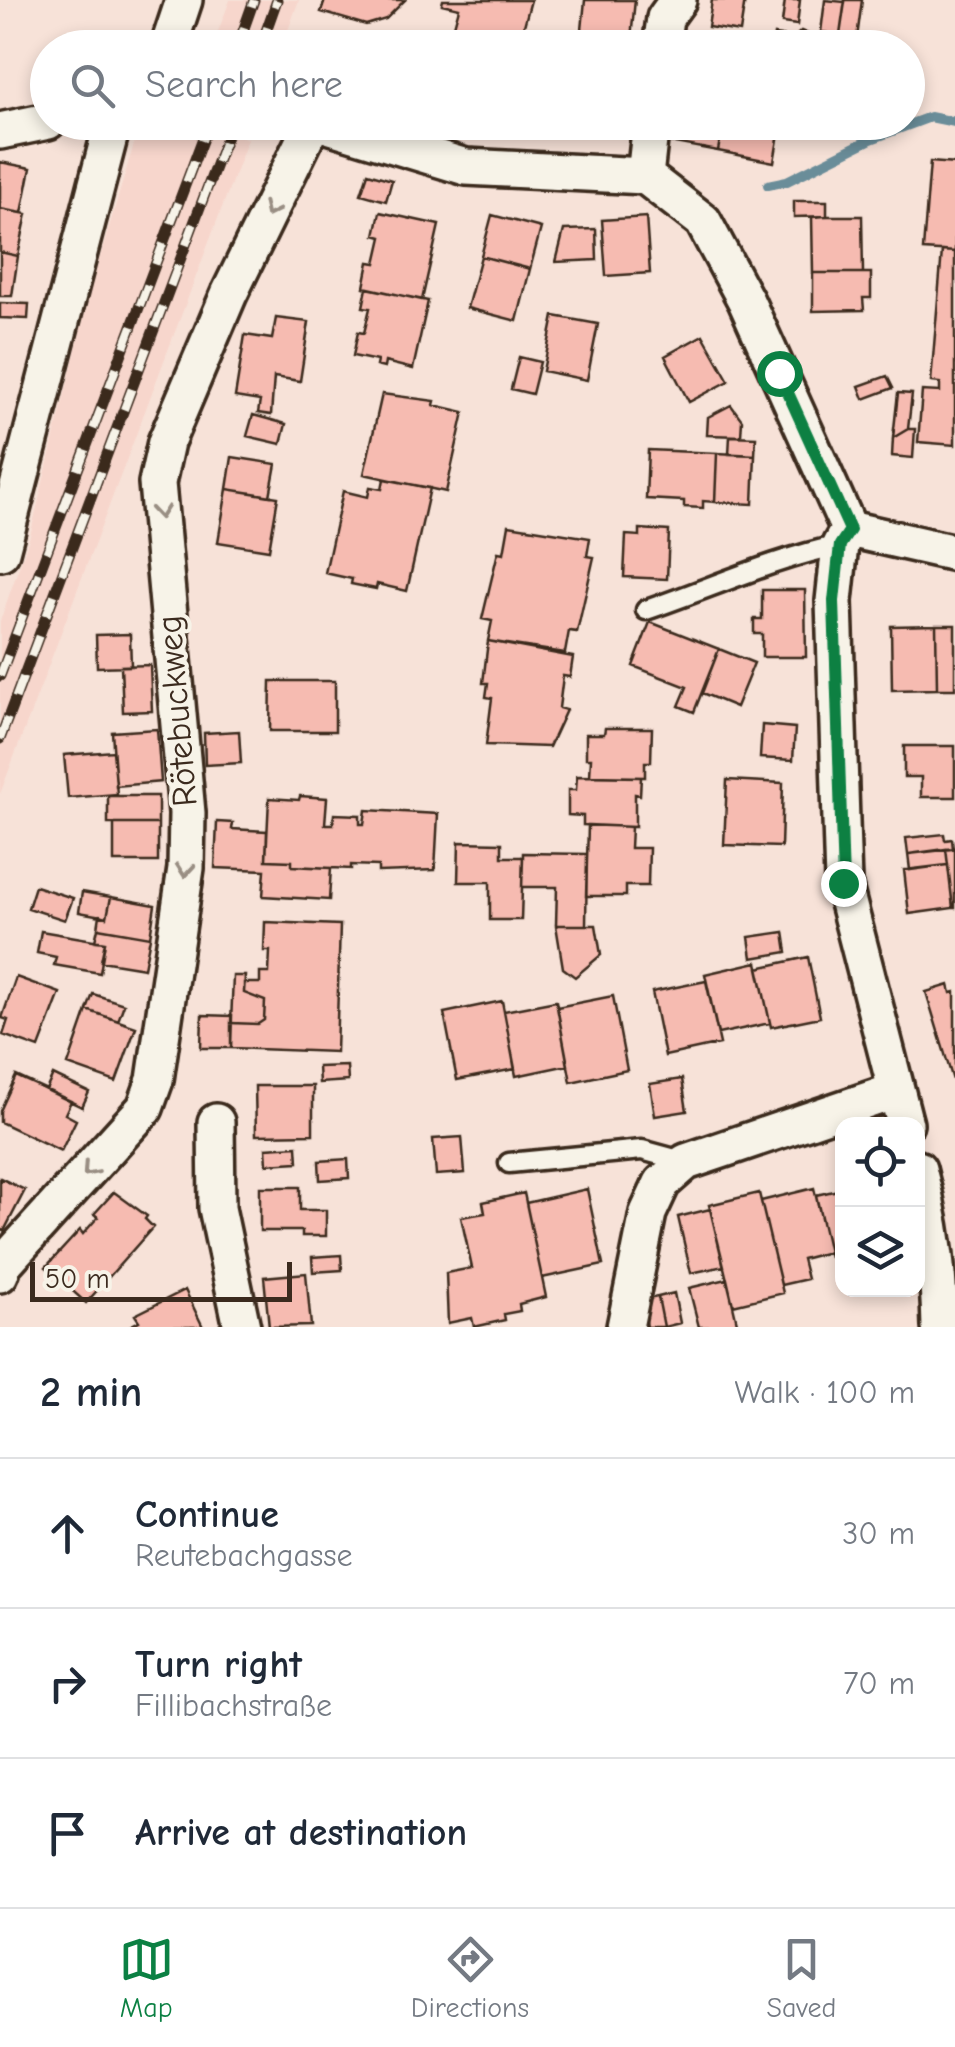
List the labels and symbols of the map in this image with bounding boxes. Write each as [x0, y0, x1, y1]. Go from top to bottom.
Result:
one-way arrow [262, 200, 282, 218]
route start [757, 351, 803, 397]
one-way arrow [148, 504, 170, 520]
street label: Rötebuckweg [148, 614, 206, 808]
route end [821, 861, 867, 907]
one-way arrow [175, 863, 196, 879]
one-way arrow [83, 1158, 101, 1177]
scale bar [30, 1257, 292, 1302]

